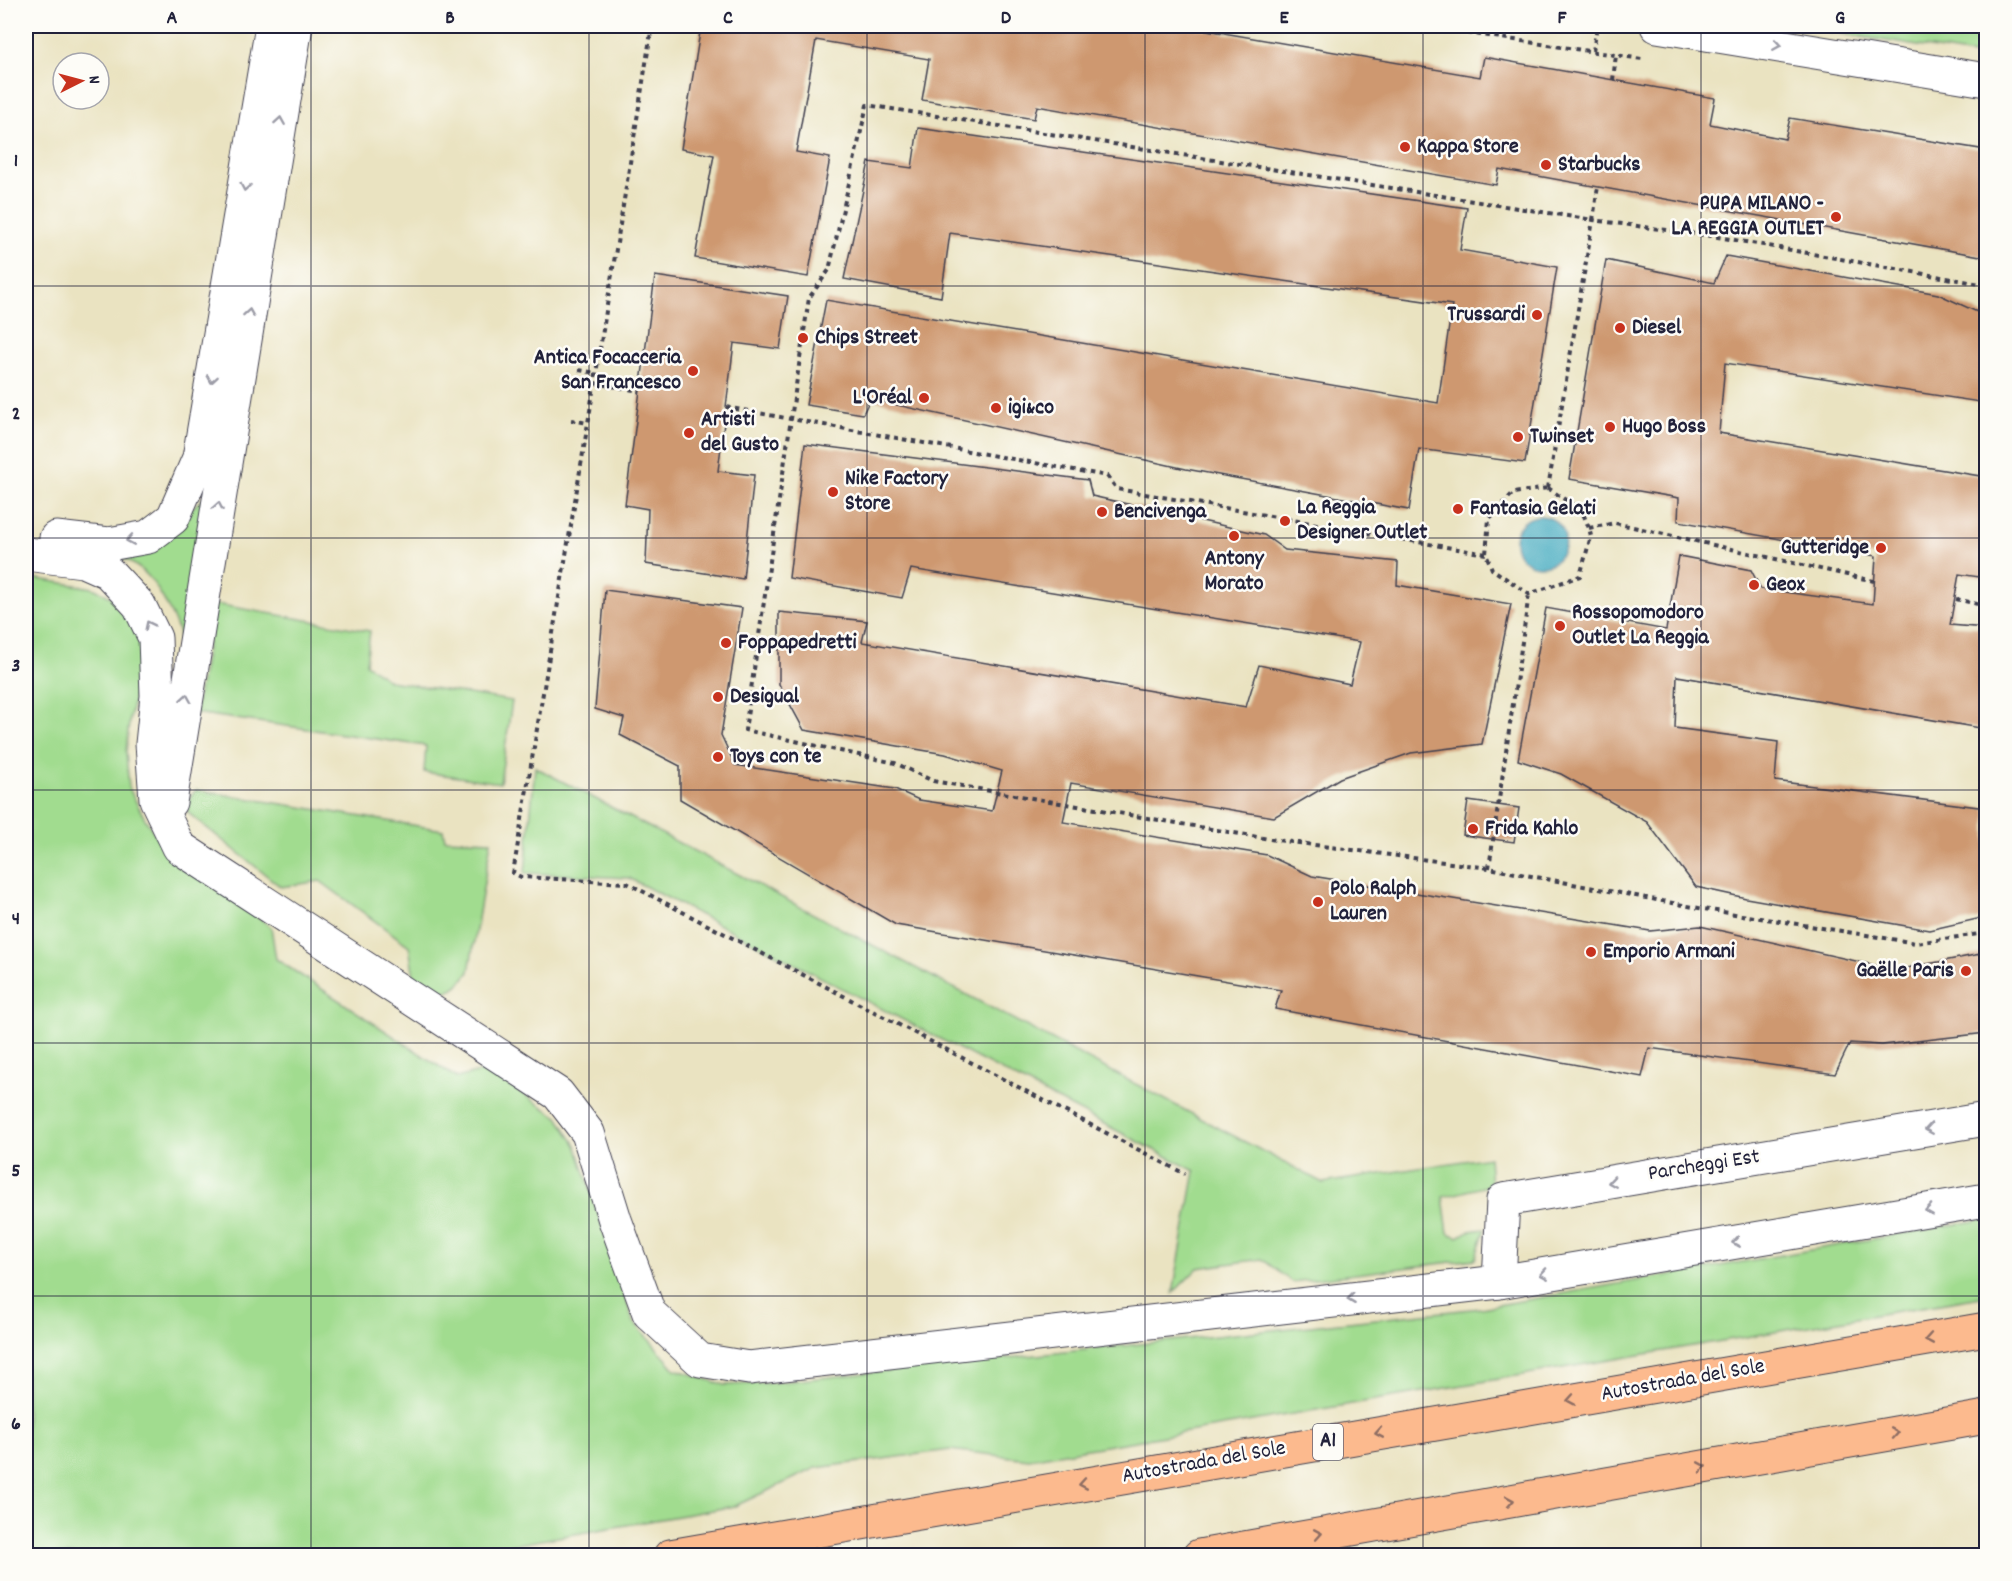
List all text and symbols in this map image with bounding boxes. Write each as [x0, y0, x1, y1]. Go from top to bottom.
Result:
text: A [167, 5, 178, 33]
text: B [445, 5, 455, 33]
text: C [723, 5, 733, 33]
text: D [1001, 5, 1012, 33]
text: E [1279, 5, 1289, 33]
text: F [1558, 5, 1568, 33]
text: G [1835, 5, 1845, 33]
one-way arrow [1772, 39, 1781, 51]
north arrow [51, 51, 111, 111]
text: N [82, 75, 105, 85]
one-way arrow [274, 116, 286, 126]
place label: Kappa Store [1417, 132, 1519, 163]
marker: Kappa Store [1398, 140, 1412, 154]
text: 1 [14, 148, 18, 176]
place label: Starbucks [1558, 150, 1640, 181]
marker: Starbucks [1539, 158, 1553, 172]
one-way arrow [239, 182, 251, 191]
place label: PUPA MILANO - LA REGGIA OUTLET [1671, 189, 1824, 245]
marker: PUPA MILANO - LA REGGIA OUTLET [1829, 210, 1843, 224]
place label: Trussardi [1447, 300, 1525, 331]
marker: Trussardi [1530, 308, 1544, 322]
one-way arrow [242, 309, 255, 319]
place label: Diesel [1632, 313, 1682, 344]
marker: Diesel [1613, 321, 1627, 335]
place label: Chips Street [815, 323, 919, 354]
marker: Chips Street [796, 331, 810, 345]
place label: Antica Focacceria San Francesco [534, 343, 682, 399]
marker: Antica Focacceria San Francesco [686, 364, 700, 378]
one-way arrow [206, 374, 219, 384]
place label: L'Oréal [853, 383, 913, 414]
marker: L'Oréal [917, 391, 931, 405]
place label: igi&co [1008, 393, 1054, 424]
text: 2 [12, 401, 20, 429]
marker: igi&co [989, 401, 1003, 415]
place label: Artisti del Gusto [701, 405, 779, 461]
place label: Hugo Boss [1622, 412, 1706, 443]
marker: Hugo Boss [1603, 420, 1617, 434]
place label: Twinset [1530, 422, 1595, 453]
marker: Artisti del Gusto [682, 426, 696, 440]
marker: Twinset [1511, 430, 1525, 444]
place label: Nike Factory Store [845, 464, 949, 520]
marker: Nike Factory Store [826, 485, 840, 499]
place label: La Reggia Designer Outlet [1297, 493, 1428, 549]
place label: Fantasia Gelati [1470, 494, 1596, 525]
place label: Bencivenga [1114, 497, 1207, 528]
one-way arrow [211, 501, 223, 510]
marker: Fantasia Gelati [1451, 502, 1465, 516]
marker: Bencivenga [1095, 505, 1109, 519]
marker: La Reggia Designer Outlet [1278, 514, 1292, 528]
marker: Antony Morato [1227, 529, 1241, 543]
one-way arrow [125, 533, 135, 546]
place label: Gutteridge [1781, 533, 1869, 564]
marker: Gutteridge [1874, 541, 1888, 555]
place label: Antony Morato [1204, 544, 1265, 600]
place label: Geox [1766, 570, 1806, 601]
marker: Geox [1747, 578, 1761, 592]
place label: Rossopomodoro Outlet La Reggia [1572, 598, 1709, 654]
marker: Rossopomodoro Outlet La Reggia [1553, 619, 1567, 633]
one-way arrow [144, 620, 156, 631]
place label: Foppapedretti [738, 628, 856, 659]
marker: Foppapedretti [719, 636, 733, 650]
text: 3 [12, 653, 20, 681]
place label: Desigual [730, 682, 800, 713]
marker: Desigual [711, 690, 725, 704]
one-way arrow [179, 694, 192, 704]
place label: Toys con te [730, 742, 822, 773]
marker: Toys con te [711, 750, 725, 764]
place label: Frida Kahlo [1485, 814, 1578, 845]
marker: Frida Kahlo [1466, 822, 1480, 836]
place label: Polo Ralph Lauren [1330, 874, 1416, 930]
marker: Polo Ralph Lauren [1311, 895, 1325, 909]
text: 4 [12, 906, 20, 934]
place label: Emporio Armani [1603, 937, 1735, 968]
marker: Emporio Armani [1584, 945, 1598, 959]
place label: Gaëlle Paris [1856, 956, 1954, 987]
marker: Gaëlle Paris [1959, 964, 1973, 978]
one-way arrow [1924, 1122, 1933, 1134]
street label: Parcheggi Est [1646, 1142, 1762, 1190]
text: 5 [11, 1158, 21, 1186]
one-way arrow [1608, 1175, 1617, 1187]
one-way arrow [1924, 1203, 1934, 1216]
one-way arrow [1732, 1235, 1742, 1248]
one-way arrow [1539, 1267, 1549, 1280]
one-way arrow [1346, 1292, 1355, 1304]
one-way arrow [1924, 1332, 1934, 1345]
street label: Autostrada del Sole [1599, 1351, 1767, 1411]
one-way arrow [1566, 1393, 1576, 1406]
text: 6 [11, 1411, 21, 1439]
road number: A1 [1313, 1424, 1343, 1460]
one-way arrow [1374, 1426, 1384, 1439]
one-way arrow [1889, 1427, 1899, 1440]
street label: Autostrada del Sole [1120, 1433, 1288, 1493]
one-way arrow [1697, 1461, 1707, 1474]
one-way arrow [1078, 1477, 1088, 1489]
one-way arrow [1506, 1495, 1515, 1507]
one-way arrow [1314, 1529, 1323, 1541]

